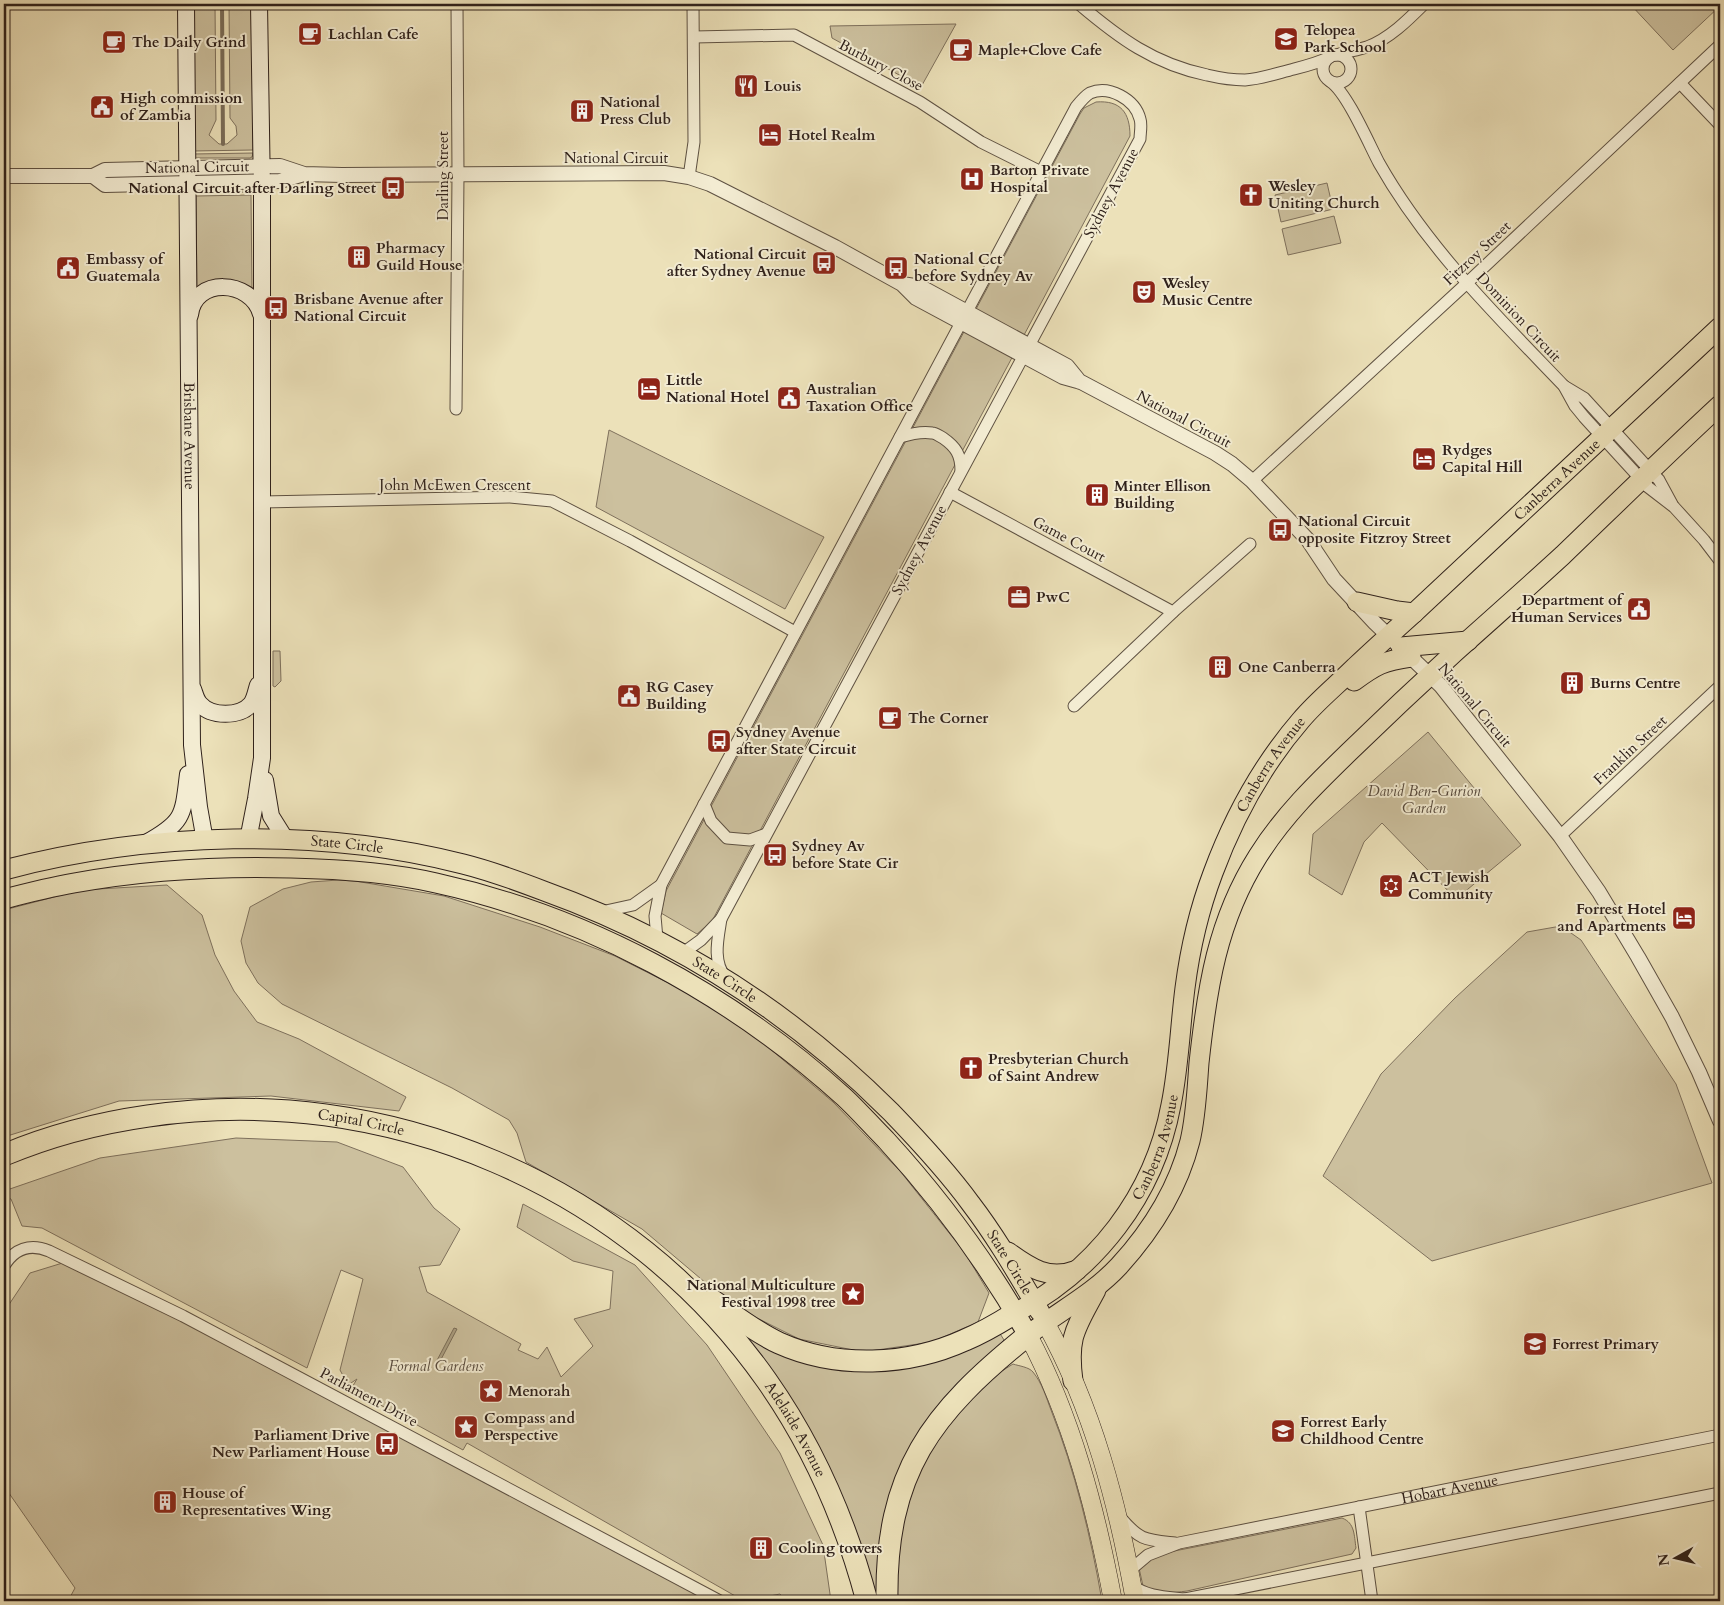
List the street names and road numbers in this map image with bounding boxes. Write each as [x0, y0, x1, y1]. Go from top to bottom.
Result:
street label: Burbury Close [835, 34, 927, 96]
street label: Darling Street [433, 131, 453, 221]
street label: Sydney Avenue [1079, 144, 1143, 242]
street label: National Circuit [564, 148, 668, 168]
street label: National Circuit [145, 156, 250, 178]
street label: Fitzroy Street [1439, 216, 1515, 290]
street label: Dominion Circuit [1472, 268, 1566, 366]
street label: Brisbane Avenue [179, 382, 200, 490]
street label: National Circuit [1133, 386, 1235, 452]
street label: Canberra Avenue [1509, 434, 1604, 525]
street label: John McEwen Crescent [377, 475, 531, 495]
street label: Sydney Avenue [887, 501, 951, 599]
street label: Game Court [1029, 511, 1109, 567]
street label: National Circuit [1434, 659, 1516, 752]
street label: Franklin Street [1589, 711, 1671, 789]
street label: Canberra Avenue [1231, 712, 1310, 816]
street label: State Circle [310, 831, 385, 858]
street label: State Circle [689, 952, 762, 1007]
street label: Canberra Avenue [1127, 1092, 1183, 1204]
street label: Capital Circle [317, 1104, 407, 1140]
street label: State Circle [982, 1226, 1038, 1299]
street label: Parliament Drive [316, 1363, 422, 1431]
street label: Adelaide Avenue [760, 1377, 831, 1480]
street label: Hobart Avenue [1400, 1470, 1500, 1508]

